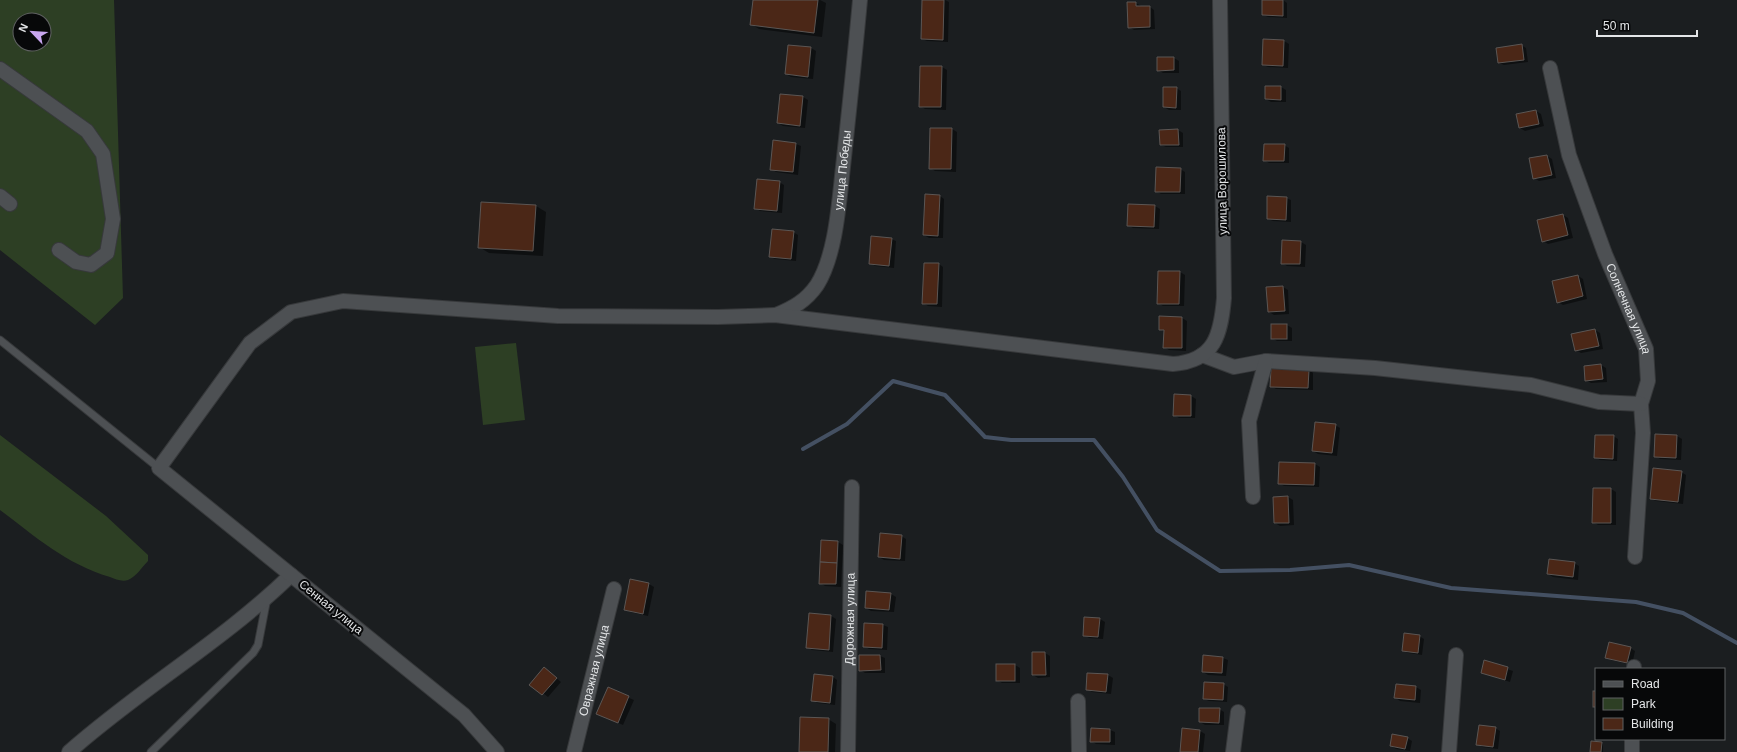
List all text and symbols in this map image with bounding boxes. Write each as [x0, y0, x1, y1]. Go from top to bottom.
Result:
north arrow [12, 12, 52, 52]
scale bar [1597, 12, 1697, 38]
text: 50 m [1603, 19, 1630, 33]
text: N [16, 22, 30, 34]
street label: улица Ворошилова [1214, 127, 1230, 235]
street label: улица Победы [831, 129, 854, 211]
street label: Солнечная улица [1603, 261, 1653, 355]
street label: Дорожная улица [842, 572, 858, 665]
street label: Сенная улица [296, 577, 366, 637]
street label: Овражная улица [576, 623, 612, 717]
legend [1595, 668, 1725, 740]
text: Road [1631, 677, 1660, 691]
text: Park [1631, 697, 1657, 711]
text: Building [1631, 717, 1674, 731]

